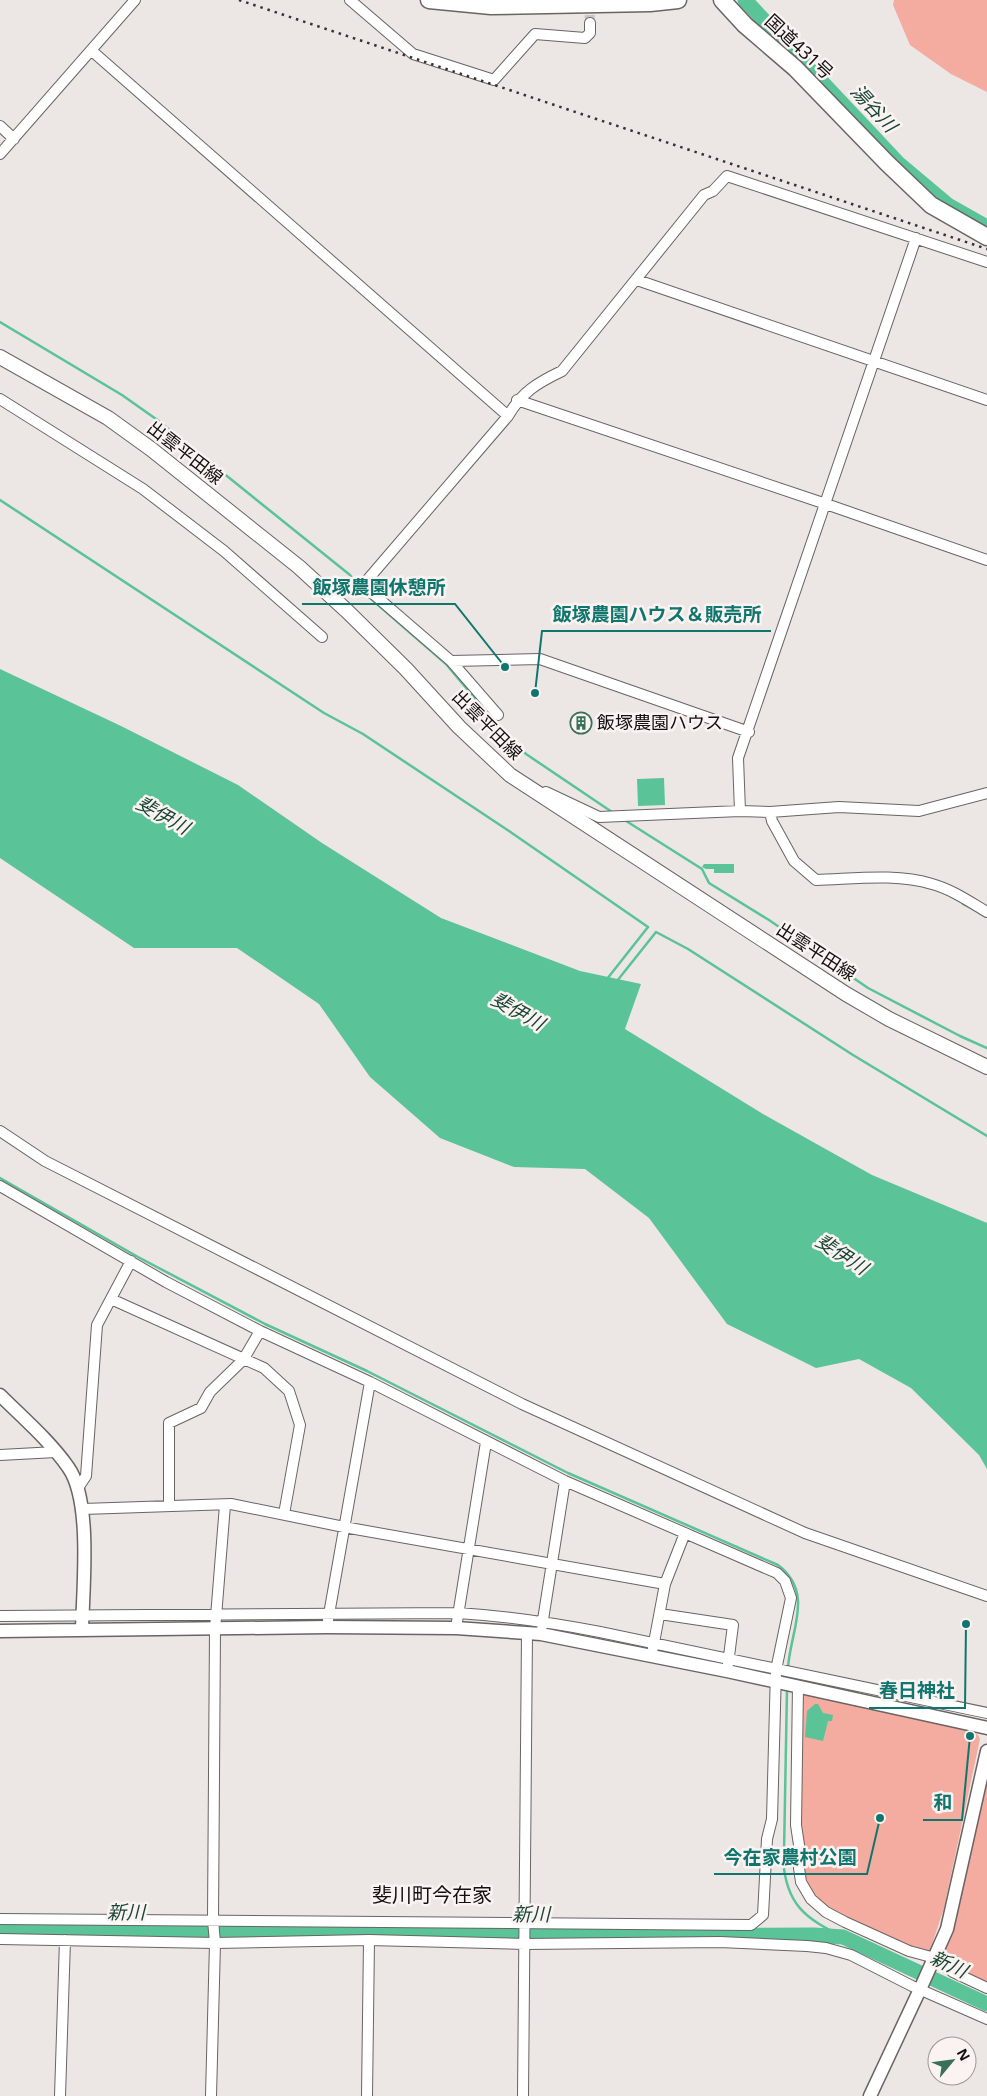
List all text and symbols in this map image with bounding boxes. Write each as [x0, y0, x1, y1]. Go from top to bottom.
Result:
street label: 国道431号 [760, 9, 839, 84]
water label: 湯谷川 [845, 78, 904, 139]
street label: 出雲平田線 [143, 415, 228, 489]
callout: 飯塚農園休憩所 [302, 570, 455, 604]
text: 飯塚農園休憩所 [312, 574, 446, 600]
callout: 飯塚農園ハウス＆販売所 [542, 597, 771, 631]
text: 飯塚農園ハウス＆販売所 [552, 601, 762, 627]
street label: 出雲平田線 [447, 684, 528, 765]
place label: 飯塚農園ハウス [597, 710, 723, 734]
building icon: 飯塚農園ハウス [569, 711, 593, 735]
water label: 斐伊川 [132, 790, 196, 841]
street label: 出雲平田線 [772, 917, 861, 986]
water label: 斐伊川 [487, 986, 551, 1037]
water label: 斐伊川 [811, 1228, 875, 1282]
callout: 春日神社 [869, 1674, 965, 1708]
text: 春日神社 [879, 1677, 955, 1703]
callout: 和 [923, 1786, 962, 1820]
text: 和 [933, 1789, 953, 1815]
callout: 今在家農村公園 [714, 1840, 867, 1874]
text: 今在家農村公園 [723, 1844, 857, 1870]
district label: 斐川町今在家 [372, 1881, 492, 1908]
water label: 新川 [107, 1899, 147, 1925]
water label: 新川 [512, 1901, 552, 1927]
water label: 新川 [926, 1944, 974, 1985]
north arrow [927, 2036, 977, 2086]
text: N [953, 2045, 975, 2064]

